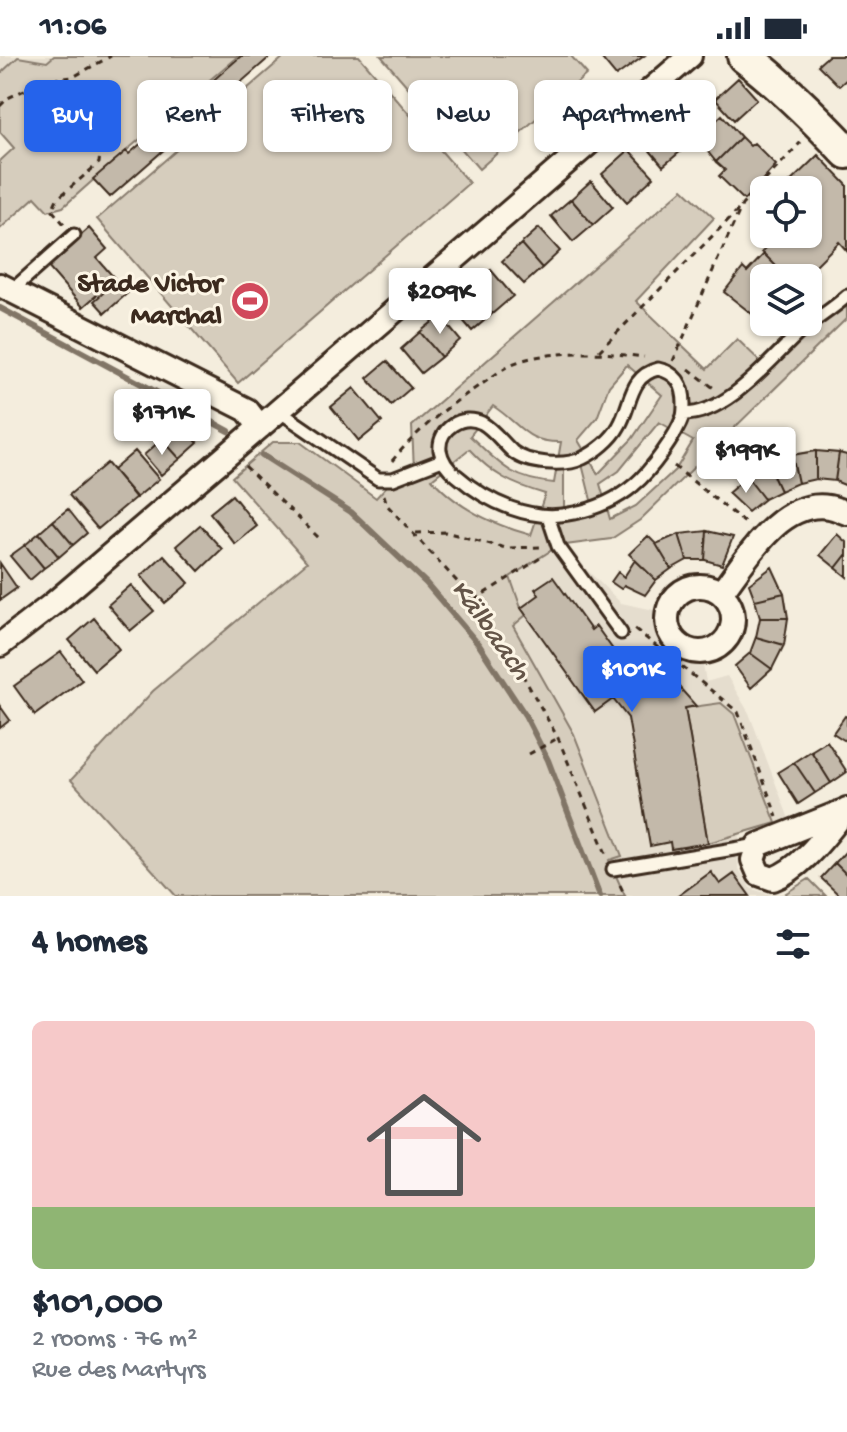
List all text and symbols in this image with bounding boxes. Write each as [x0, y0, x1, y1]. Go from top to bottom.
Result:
text: 11:06 [40, 11, 106, 46]
chip: Buy [24, 80, 121, 152]
chip: Rent [137, 80, 247, 152]
chip: Filters [263, 80, 392, 152]
chip: New [408, 80, 518, 152]
chip: Apartment [534, 80, 716, 152]
map controls [750, 176, 822, 336]
button: locate [750, 176, 822, 248]
button: layers [750, 264, 822, 336]
pin: $209K [384, 268, 496, 336]
place label: Stade Victor Marchal [78, 269, 225, 334]
text: $209K [407, 278, 473, 309]
sports icon: Stade Victor Marchal [229, 280, 271, 322]
pin: $171K [106, 389, 218, 457]
text: $171K [132, 399, 192, 430]
pin: $199K [690, 427, 802, 495]
text: $199K [715, 437, 777, 468]
water label: Kälbaach [441, 574, 538, 689]
pin: $101K [576, 646, 688, 714]
text: $101K [601, 656, 663, 687]
icon: filters [771, 922, 815, 966]
text: 4 homes [32, 924, 146, 964]
icon: home [352, 1073, 496, 1217]
text: $101,000 [32, 1285, 163, 1325]
text: 2 rooms · 76 m² [32, 1325, 197, 1356]
text: Rue des Martyrs [32, 1356, 206, 1387]

